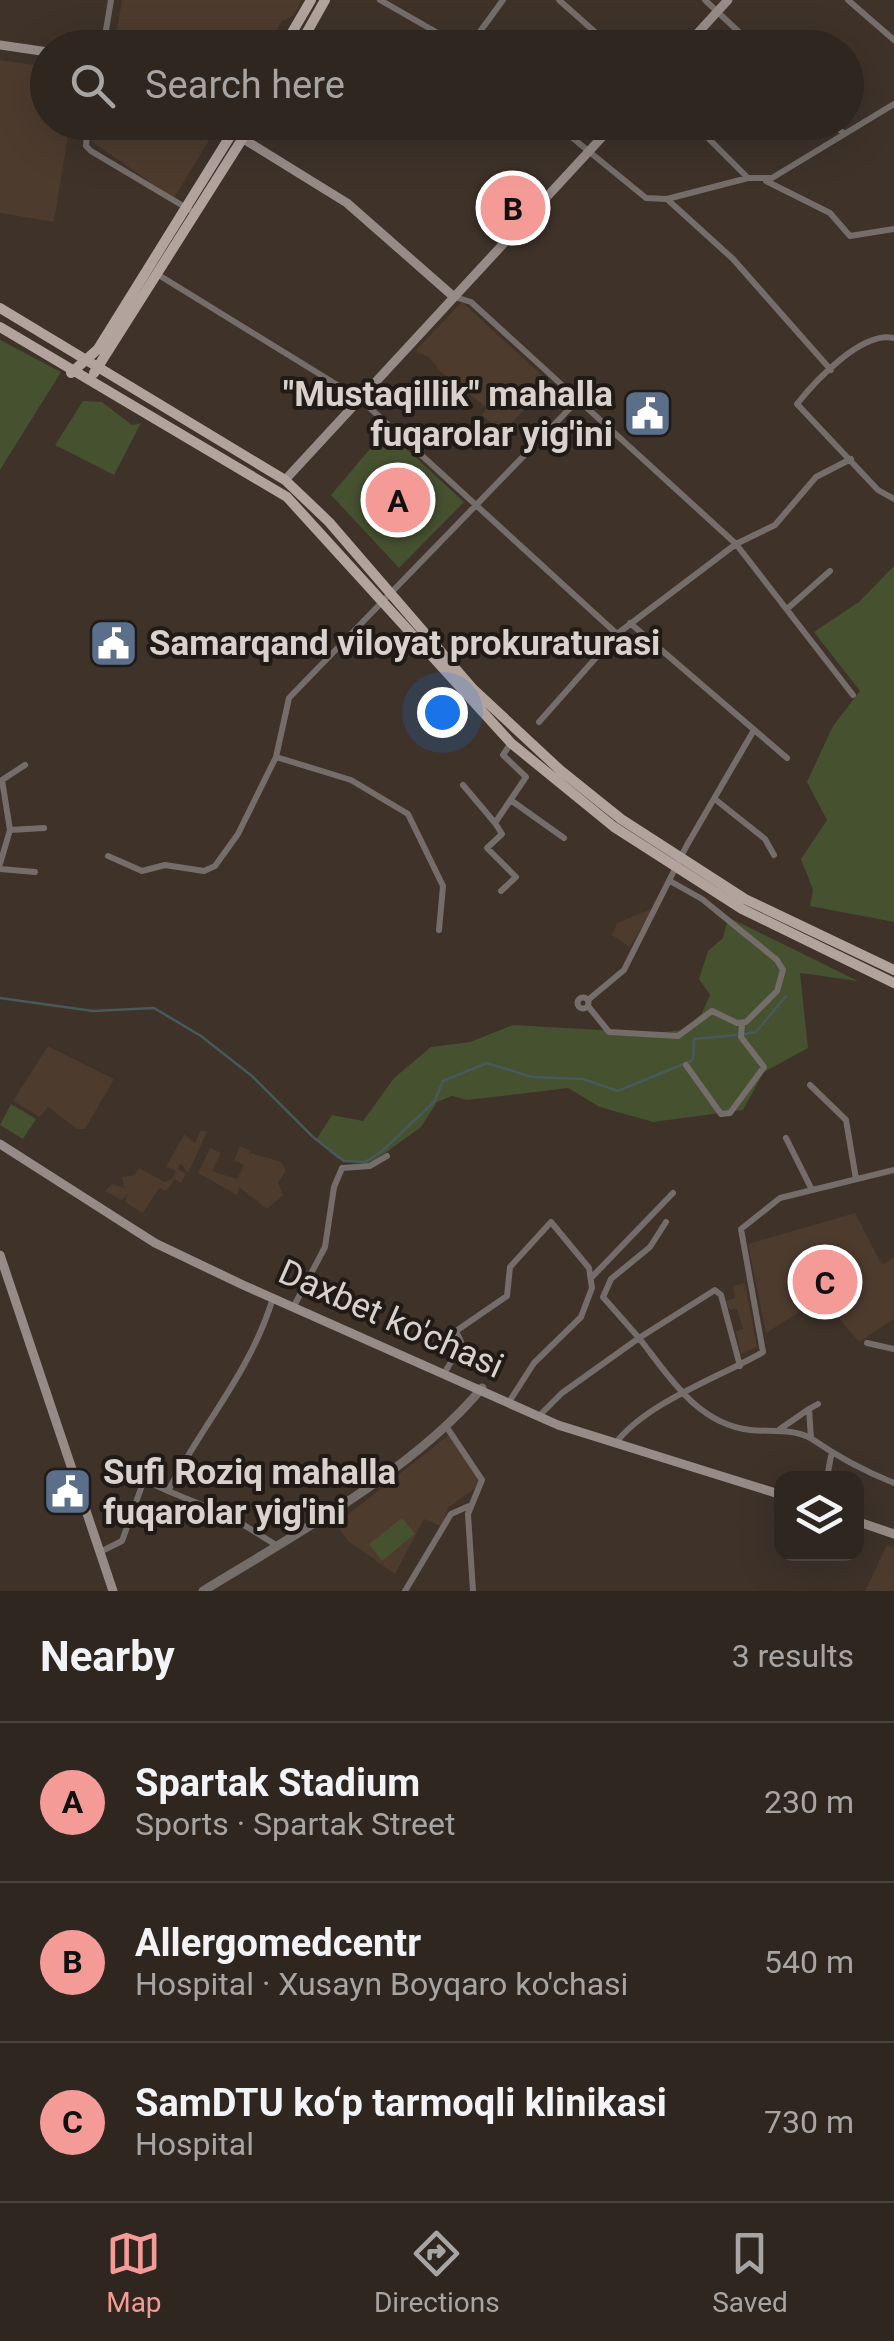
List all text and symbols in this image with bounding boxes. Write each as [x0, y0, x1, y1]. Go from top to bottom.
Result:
search box [30, 30, 864, 140]
icon: search [65, 58, 120, 113]
text: Search here [145, 63, 345, 107]
pin: B [480, 170, 546, 246]
place label: "Mustaqillik" mahalla fuqarolar yig'ini [283, 374, 613, 455]
public building icon: "Mustaqillik" mahalla fuqarolar yig'ini [622, 388, 674, 440]
pin: A [366, 462, 430, 538]
public building icon: Samarqand viloyat prokuraturasi [88, 617, 140, 669]
place label: Samarqand viloyat prokuraturasi [149, 623, 660, 664]
your location [417, 687, 468, 738]
pin: C [792, 1244, 858, 1320]
street label: Daxbet ko'chasi [272, 1251, 510, 1387]
place label: Sufi Roziq mahalla fuqarolar yig'ini [103, 1452, 396, 1533]
public building icon: Sufi Roziq mahalla fuqarolar yig'ini [42, 1466, 94, 1518]
map controls [774, 1471, 864, 1561]
button: layers [774, 1471, 864, 1561]
text: Nearby [40, 1632, 175, 1681]
text: 3 results [732, 1637, 854, 1675]
text: Spartak Stadium [135, 1761, 420, 1805]
text: A [62, 1783, 83, 1821]
text: 230 m [764, 1783, 854, 1821]
text: Sports · Spartak Street [135, 1805, 456, 1843]
text: Allergomedcentr [135, 1921, 421, 1965]
text: B [62, 1943, 83, 1981]
text: 540 m [764, 1943, 854, 1981]
text: Hospital · Xusayn Boyqaro ko'chasi [135, 1965, 628, 2003]
text: SamDTU ko‘p tarmoqli klinikasi [135, 2081, 667, 2125]
text: C [62, 2103, 83, 2141]
text: 730 m [764, 2103, 854, 2141]
text: Hospital [135, 2125, 254, 2163]
tab: Map [106, 2226, 162, 2319]
tab: Directions [374, 2226, 500, 2319]
tab: Saved [712, 2226, 788, 2319]

